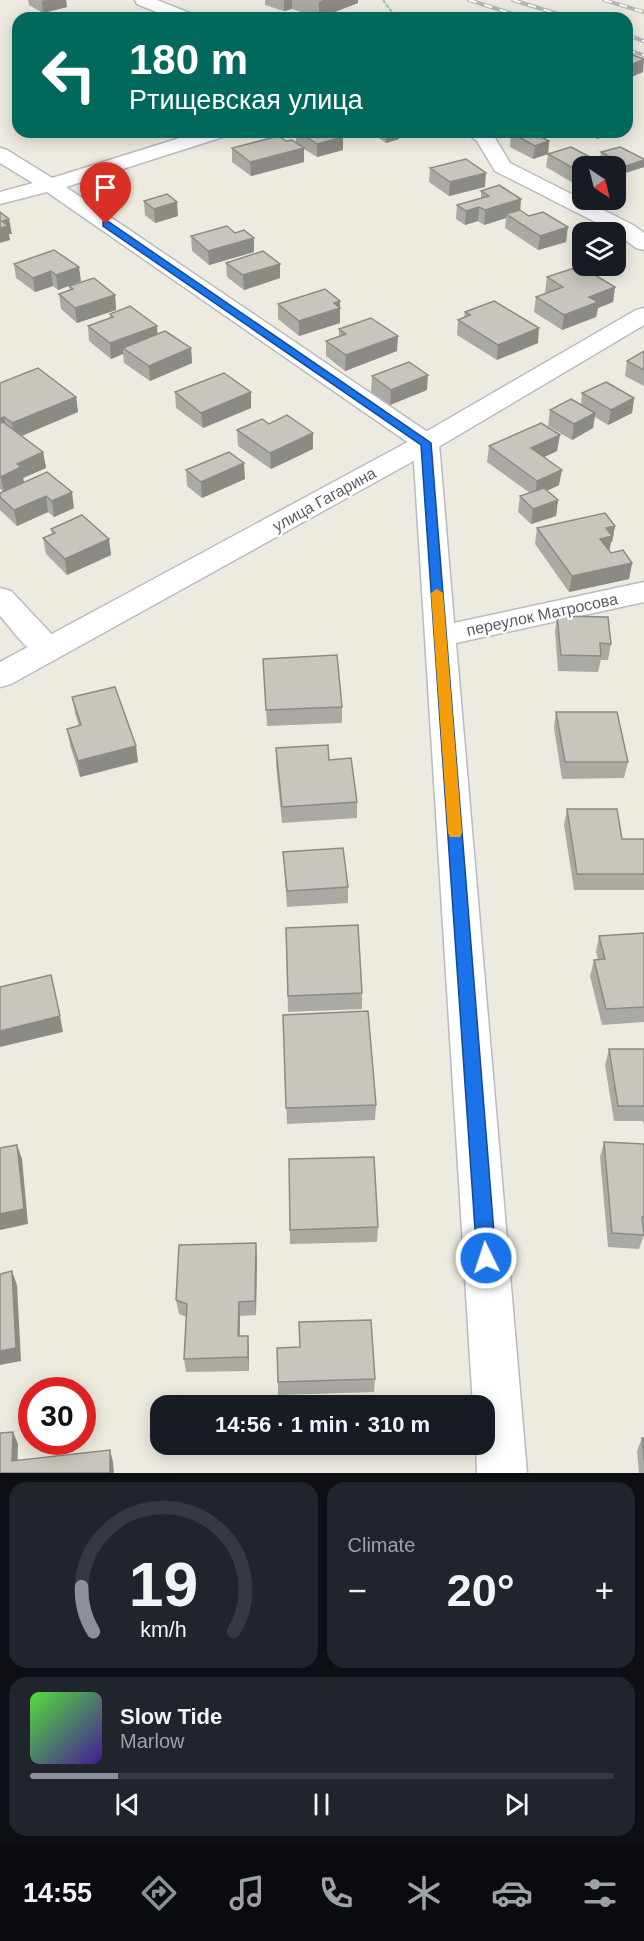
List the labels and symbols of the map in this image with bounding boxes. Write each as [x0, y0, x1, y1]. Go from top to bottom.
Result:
north arrow [572, 156, 626, 210]
pin [80, 162, 131, 224]
street label: улица Гагарина [270, 464, 379, 535]
street label: переулок Матросова [465, 590, 619, 639]
position arrow [454, 1226, 518, 1290]
speed limit sign: 30 [18, 1377, 96, 1455]

